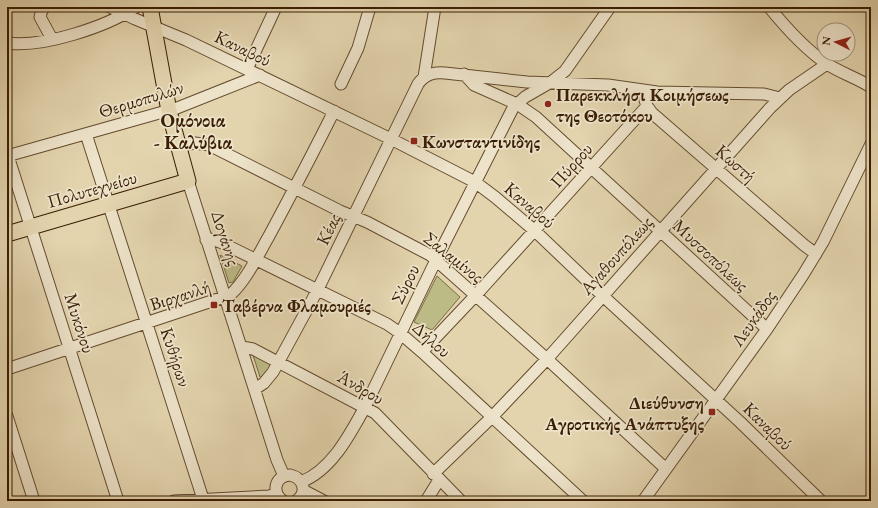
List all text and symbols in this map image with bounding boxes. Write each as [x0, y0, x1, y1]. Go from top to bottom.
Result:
north arrow [816, 22, 856, 62]
street label: Καναβού [211, 25, 275, 71]
text: N [819, 36, 833, 46]
street label: Θερμοπυλών [96, 75, 186, 123]
place label: Παρεκκλήσι Κοιμήσεως της Θεοτόκου [556, 83, 729, 127]
marker: Παρεκκλήσι Κοιμήσεως της Θεοτόκου [543, 99, 553, 109]
district label: Ομόνοια - Καλύβια [154, 108, 233, 155]
place label: Κωνσταντινίδης [422, 130, 541, 153]
marker: Κωνσταντινίδης [409, 136, 419, 146]
street label: Πύρρου [545, 138, 597, 192]
street label: Κωστή [711, 139, 761, 187]
street label: Πολυτεχνείου [44, 165, 140, 213]
street label: Καναβού [500, 177, 560, 233]
street label: Δογάνης [206, 207, 246, 269]
street label: Κέας [311, 209, 345, 249]
street label: Αγαθουπόλεως [574, 211, 657, 300]
street label: Μυσσοπόλεως [668, 214, 754, 296]
street label: Σαλαμίνος [419, 226, 489, 288]
street label: Σύρου [386, 260, 424, 308]
street label: Βιρχανλή [147, 274, 213, 316]
street label: Λευκάδος [725, 285, 781, 352]
street label: Μυκόνου [59, 290, 101, 356]
place label: Ταβέρνα Φλαμουριές [222, 294, 372, 317]
marker: Ταβέρνα Φλαμουριές [209, 300, 219, 310]
street label: Δήλου [408, 316, 456, 362]
street label: Κυθήρων [156, 324, 196, 390]
street label: Άνδρου [333, 364, 388, 409]
place label: Διεύθυνση Αγροτικής Ανάπτυξης [544, 391, 705, 435]
street label: Καναβού [738, 397, 798, 455]
marker: Διεύθυνση Αγροτικής Ανάπτυξης [707, 407, 717, 417]

